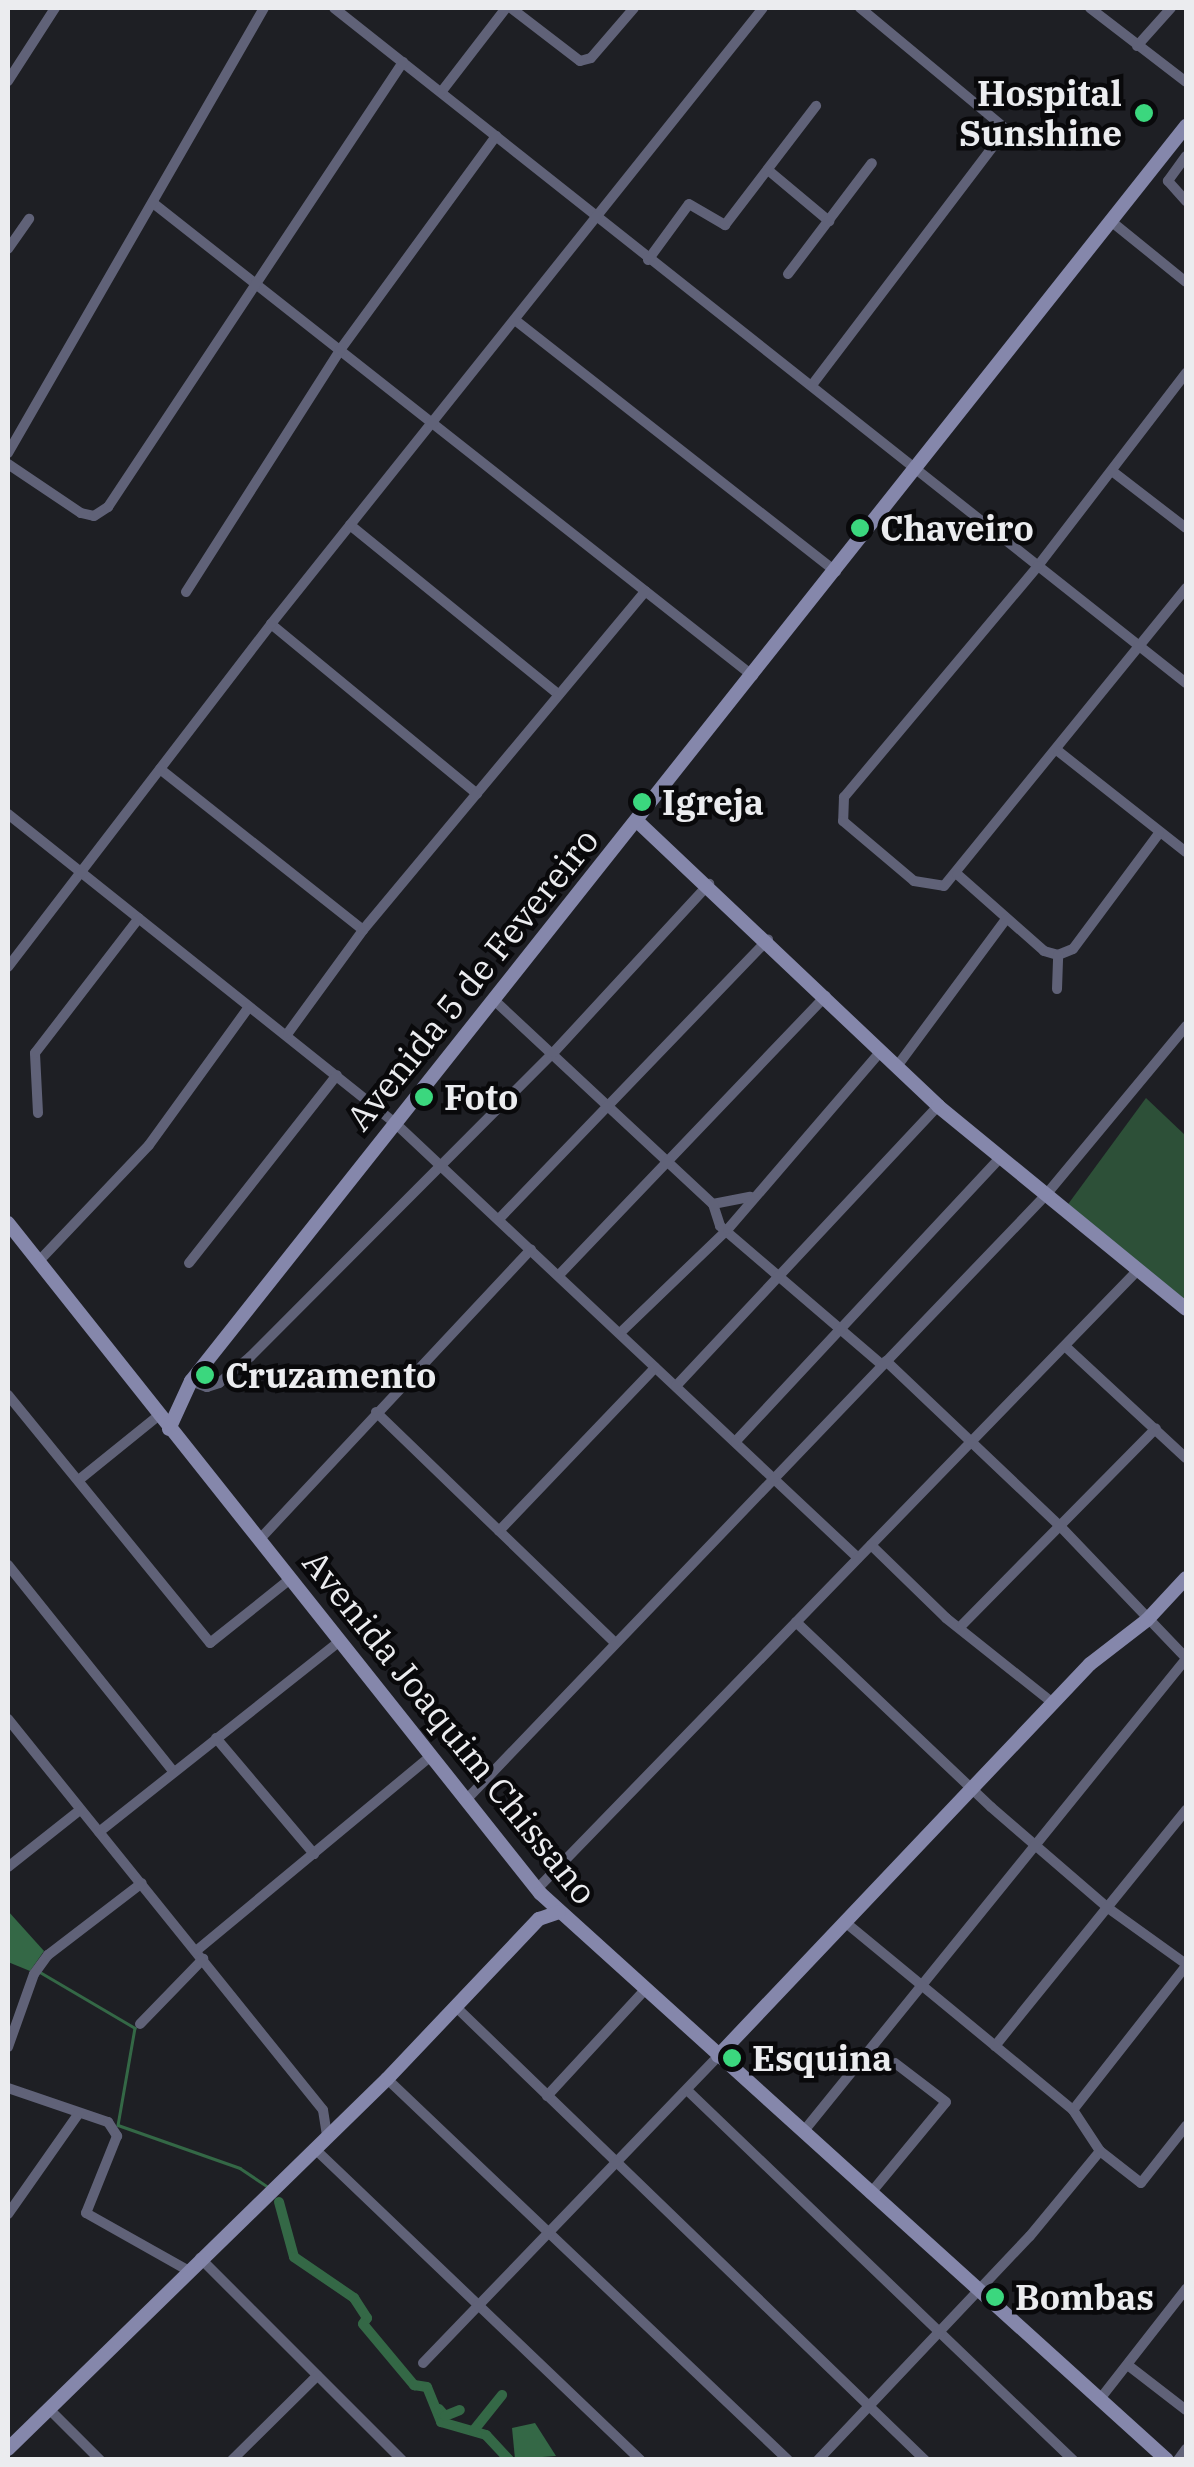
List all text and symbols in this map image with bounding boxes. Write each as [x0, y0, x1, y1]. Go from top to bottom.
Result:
place label: Hospital Sunshine [959, 72, 1122, 154]
marker: Hospital Sunshine [1131, 100, 1157, 126]
place label: Chaveiro [880, 507, 1034, 549]
marker: Chaveiro [849, 517, 871, 539]
place label: Igreja [662, 781, 764, 823]
marker: Igreja [631, 791, 653, 813]
street label: Avenida 5 de Fevereiro [337, 820, 607, 1138]
place label: Foto [444, 1076, 518, 1118]
marker: Foto [413, 1086, 435, 1108]
place label: Cruzamento [225, 1354, 436, 1396]
marker: Cruzamento [194, 1364, 216, 1386]
street label: Avenida Joaquim Chissano [294, 1542, 606, 1912]
place label: Esquina [752, 2037, 892, 2079]
marker: Esquina [721, 2047, 743, 2069]
place label: Bombas [1015, 2276, 1154, 2318]
marker: Bombas [984, 2286, 1006, 2308]

